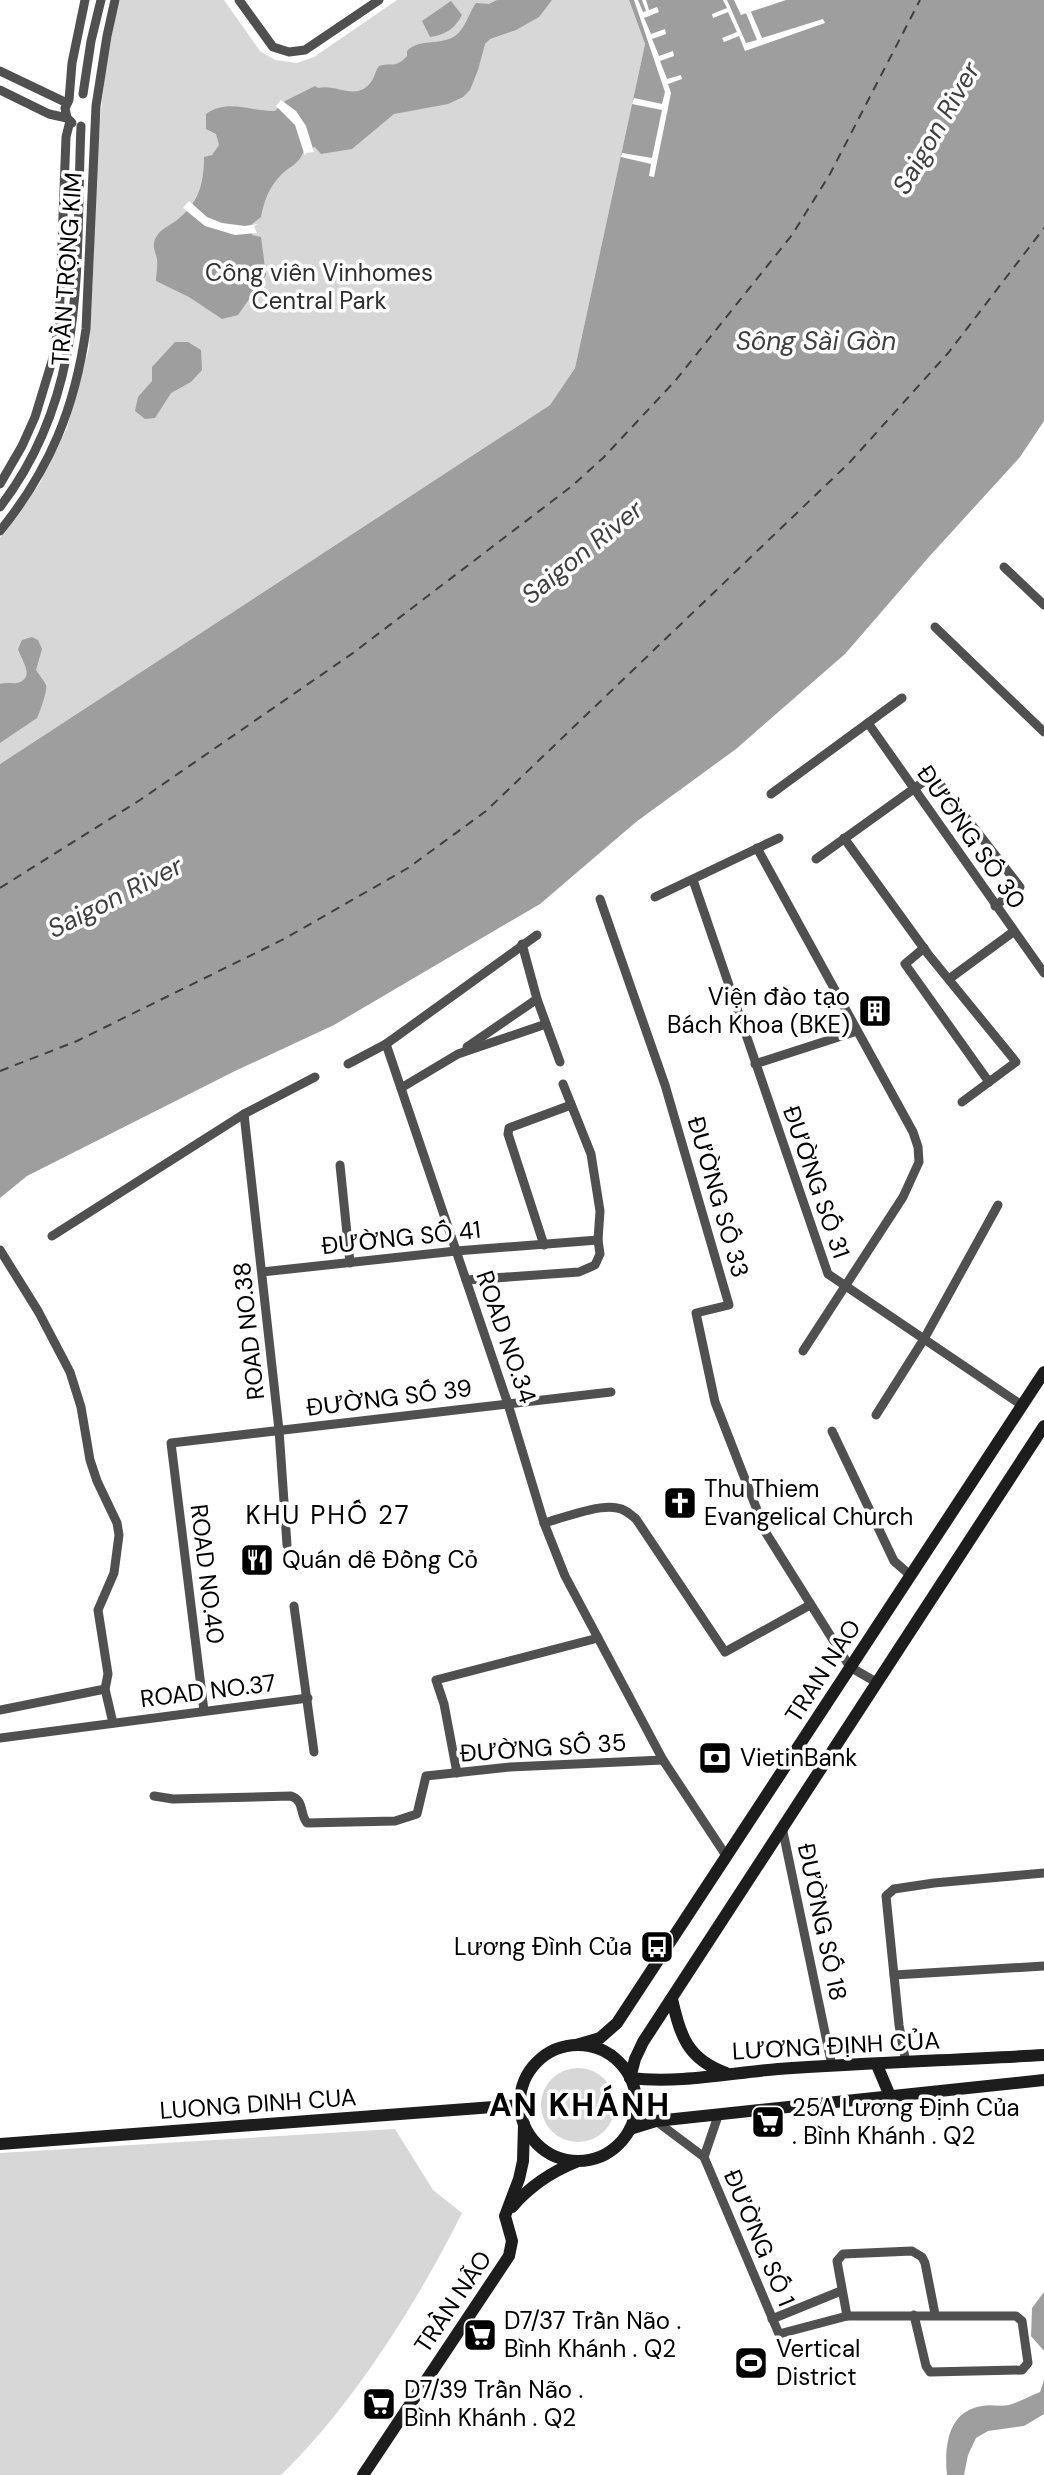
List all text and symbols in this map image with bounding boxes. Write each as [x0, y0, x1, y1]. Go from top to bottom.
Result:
water label: Saigon River [884, 55, 988, 200]
street label: TRẦN TRỌNG KIM [44, 171, 89, 367]
park label: Công viên Vinhomes Central Park [205, 257, 433, 316]
water label: Sông Sài Gòn [736, 324, 896, 358]
water label: Saigon River [514, 492, 651, 612]
street label: ĐƯỜNG SỐ 30 [910, 759, 1032, 915]
water label: Saigon River [42, 848, 190, 946]
place label: Viện đào tạo Bách Khoa (BKE) [667, 981, 850, 1040]
building icon: Viện đào tạo Bách Khoa (BKE) [856, 992, 894, 1030]
street label: ĐƯỜNG SỐ 31 [776, 1101, 857, 1262]
street label: ĐƯỜNG SỐ 33 [681, 1113, 756, 1281]
street label: ĐƯỜNG SỐ 41 [320, 1214, 482, 1261]
street label: ROAD NO.38 [226, 1261, 271, 1402]
street label: ROAD NO.34 [469, 1266, 544, 1407]
street label: ĐƯỜNG SỐ 39 [304, 1372, 474, 1423]
place label: Thu Thiem Evangelical Church [704, 1473, 913, 1532]
church icon: Thu Thiem Evangelical Church [661, 1484, 699, 1522]
district label: KHU PHỐ 27 [245, 1498, 411, 1532]
street label: ROAD NO.40 [184, 1502, 231, 1646]
restaurant icon: Quán dê Đồng Cỏ [238, 1541, 276, 1579]
place label: Quán dê Đồng Cỏ [282, 1544, 478, 1575]
street label: TRAN NAO [778, 1613, 867, 1728]
street label: ROAD NO.37 [138, 1667, 277, 1714]
street label: ĐƯỜNG SỐ 35 [459, 1726, 627, 1769]
bank icon: VietinBank [696, 1739, 734, 1777]
place label: VietinBank [740, 1742, 857, 1773]
street label: ĐƯỜNG SỐ 18 [791, 1840, 854, 2003]
bus stop icon: Lương Đình Của [638, 1928, 676, 1966]
place label: Lương Đình Của [454, 1931, 632, 1962]
street label: LƯƠNG ĐỊNH CỦA [731, 2025, 941, 2066]
street label: LUONG DINH CUA [159, 2081, 357, 2126]
district label: AN KHÁNH [489, 2084, 671, 2126]
place label: 25A Lương Định Của . Bình Khánh . Q2 [792, 2092, 1020, 2151]
supermarket icon: 25A Lương Định Của . Bình Khánh . Q2 [749, 2103, 787, 2141]
street label: ĐƯỜNG SỐ 1 [717, 2165, 802, 2311]
street label: TRẦN NÃO [407, 2245, 498, 2359]
place label: D7/37 Trần Não . Bình Khánh . Q2 [504, 2305, 681, 2364]
supermarket icon: D7/37 Trần Não . Bình Khánh . Q2 [461, 2316, 499, 2354]
place label: Vertical District [776, 2333, 860, 2392]
sports icon: Vertical District [732, 2344, 770, 2382]
place label: D7/39 Trần Não . Bình Khánh . Q2 [404, 2374, 583, 2433]
supermarket icon: D7/39 Trần Não . Bình Khánh . Q2 [360, 2385, 398, 2423]

